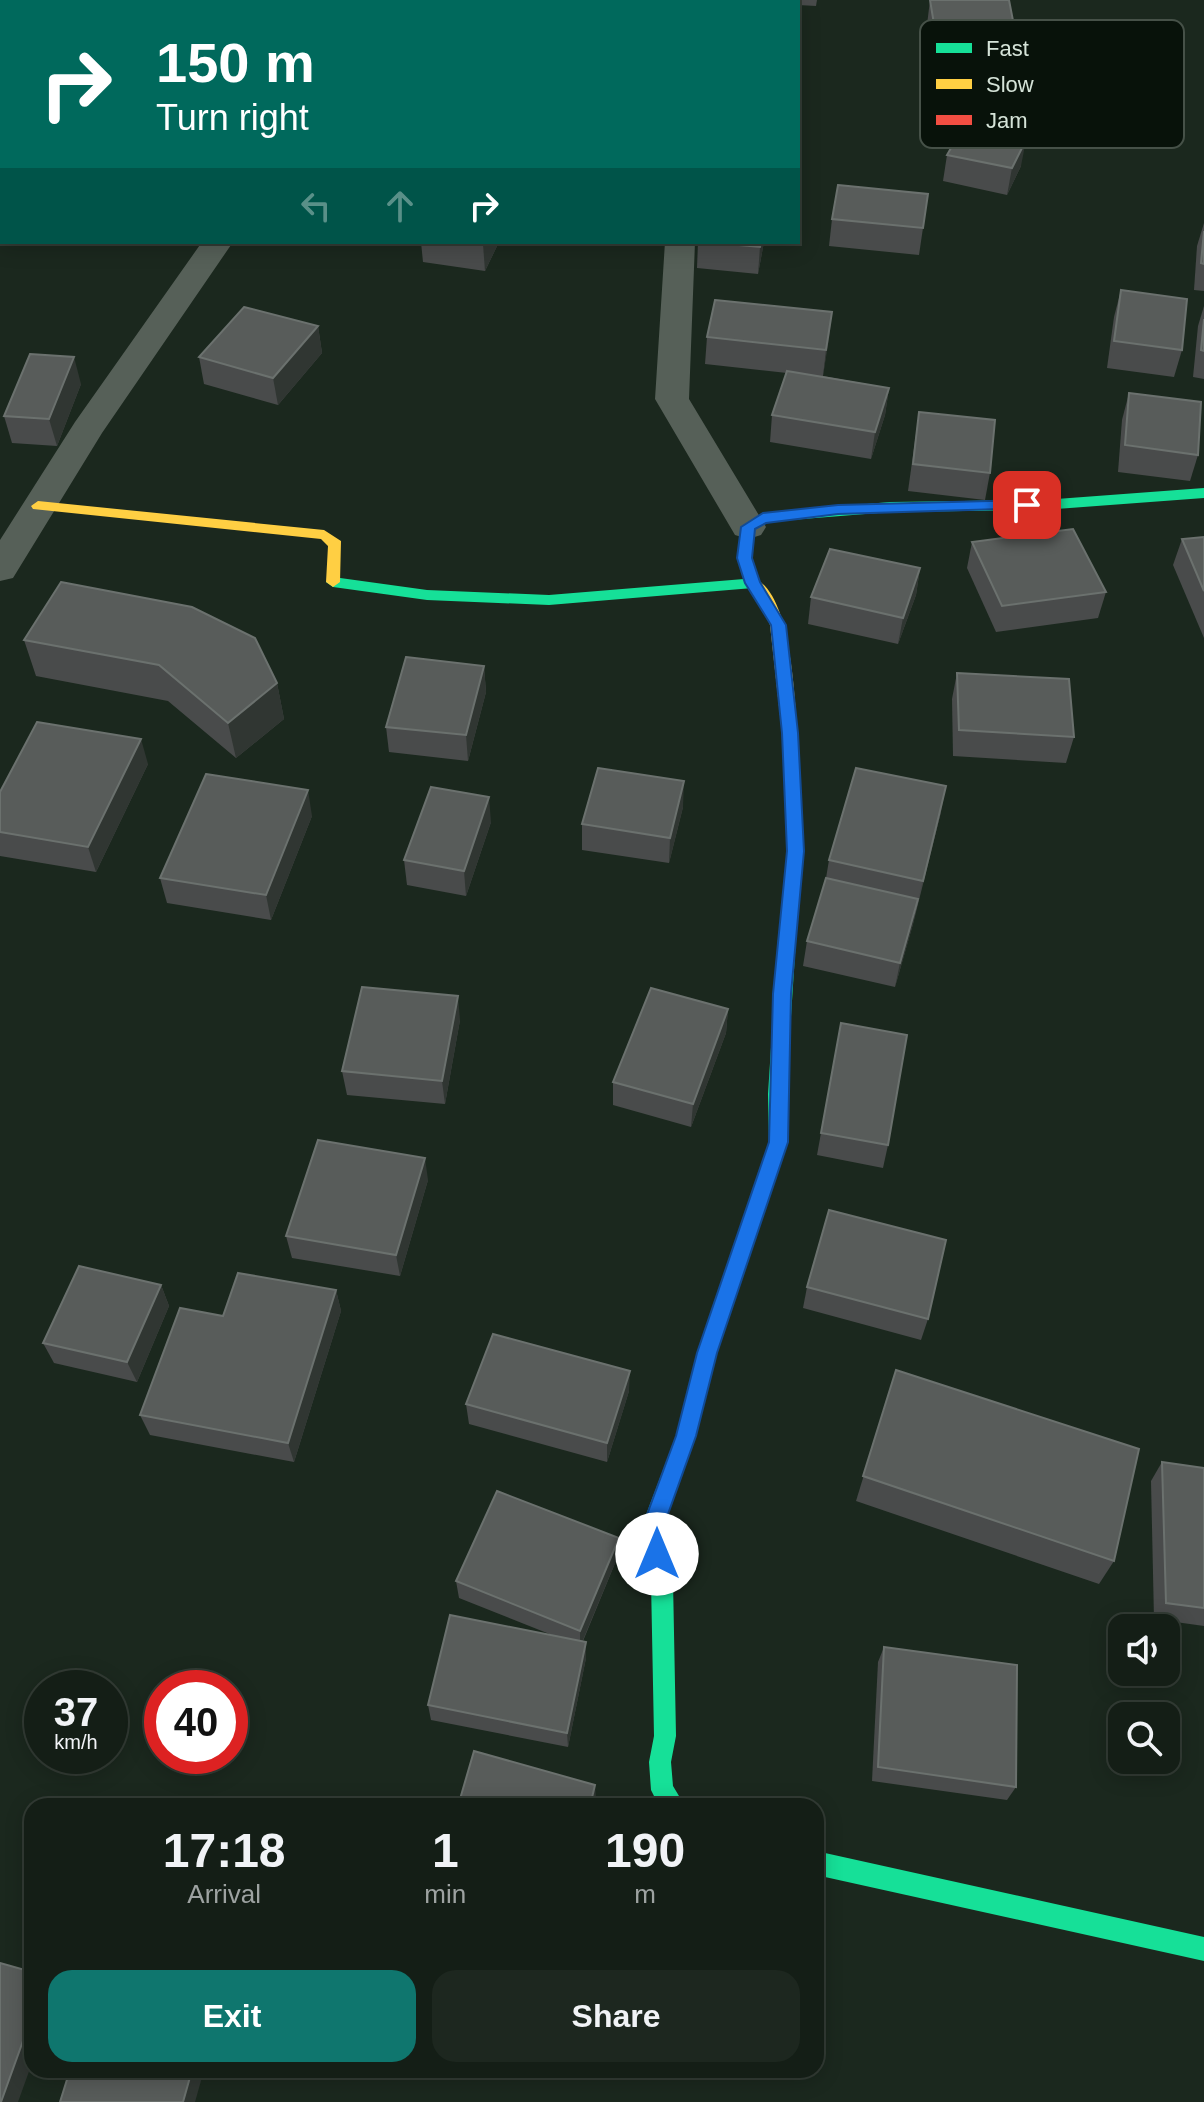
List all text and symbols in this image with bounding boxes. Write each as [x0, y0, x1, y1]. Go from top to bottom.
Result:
legend [920, 20, 1184, 148]
text: 150 m [156, 31, 315, 94]
icon: right [24, 32, 128, 136]
text: Fast [986, 36, 1029, 61]
text: Slow [986, 72, 1034, 97]
text: Turn right [156, 97, 309, 138]
text: Jam [986, 108, 1028, 133]
icon: left [294, 184, 338, 228]
icon: ahead [378, 184, 422, 228]
icon: right [462, 184, 506, 228]
pin [993, 471, 1061, 539]
icon: arrive [1005, 483, 1049, 527]
position arrow [615, 1512, 699, 1596]
map controls [1108, 1614, 1180, 1774]
button: sound [1108, 1614, 1180, 1686]
speed limit sign: 40 [144, 1670, 248, 1774]
text: 37 [54, 1690, 98, 1734]
button: search [1108, 1702, 1180, 1774]
text: km/h [54, 1731, 98, 1753]
text: 17:18 [163, 1824, 286, 1877]
text: 1 [432, 1824, 459, 1877]
text: 190 [605, 1824, 685, 1877]
text: Arrival [187, 1879, 261, 1909]
text: min [424, 1879, 466, 1909]
text: m [634, 1879, 656, 1909]
button: Exit [48, 1970, 416, 2062]
button: Share [432, 1970, 800, 2062]

